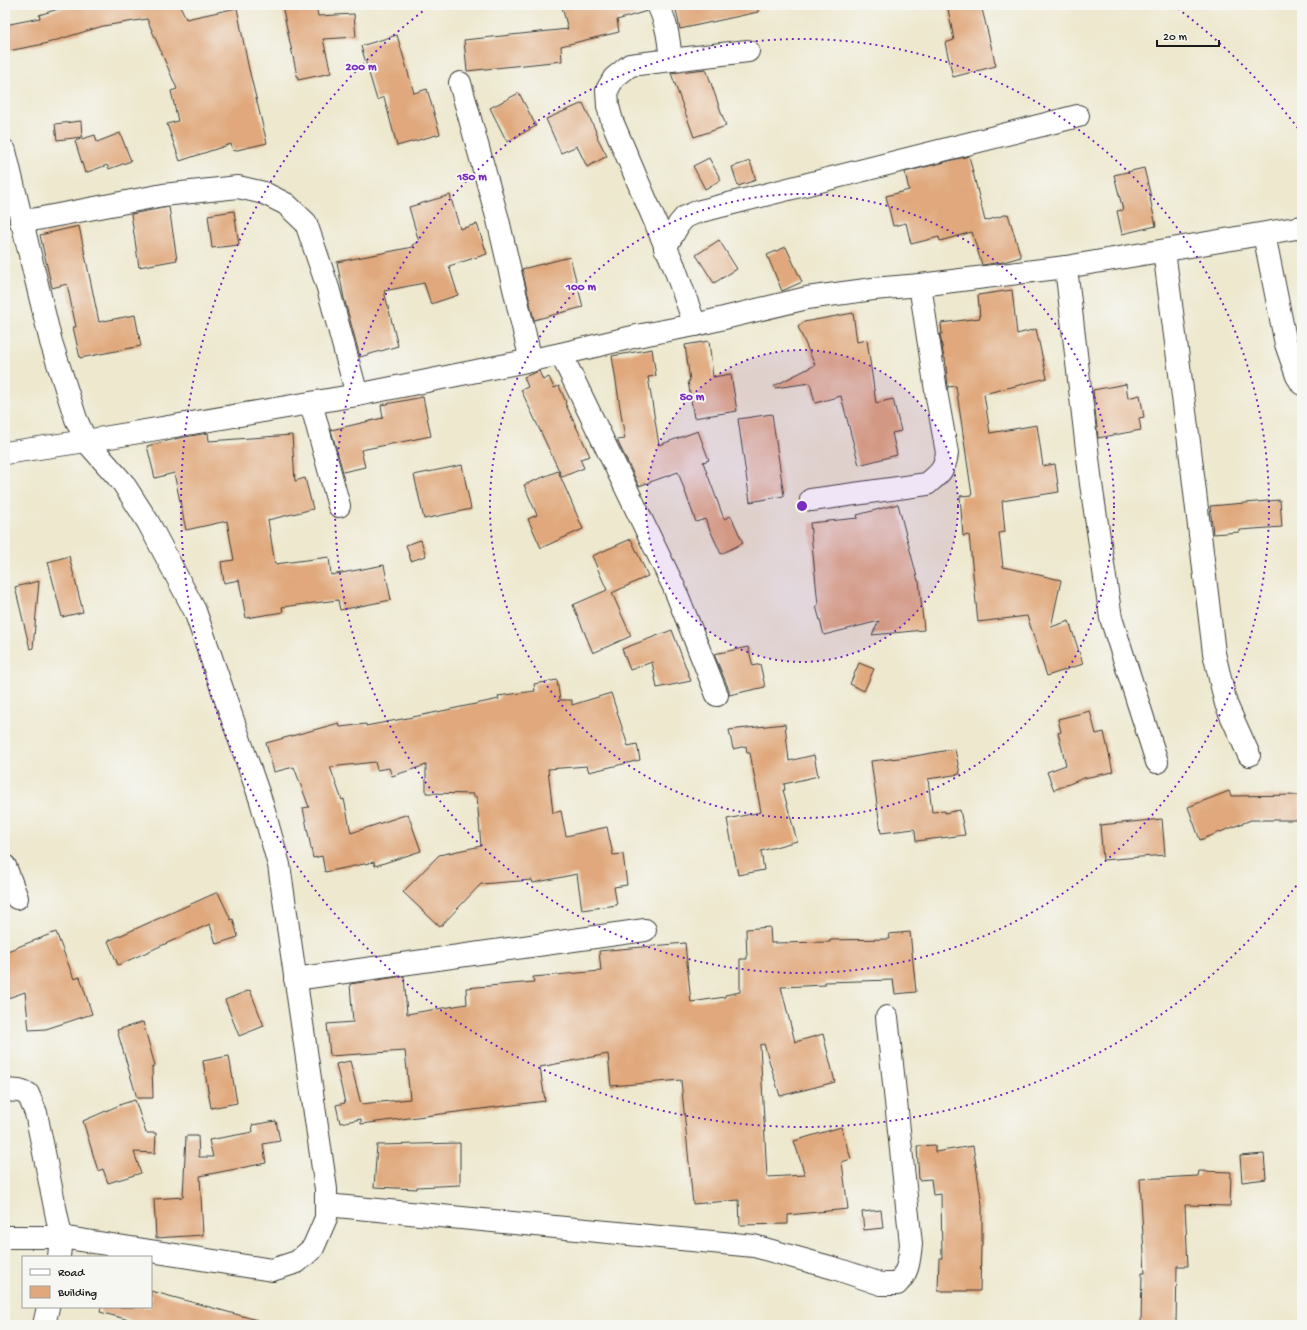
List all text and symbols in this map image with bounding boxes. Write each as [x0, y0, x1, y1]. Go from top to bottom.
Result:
scale bar [1157, 22, 1219, 48]
text: 20 m [1163, 31, 1188, 45]
text: 200 m [346, 61, 377, 75]
text: 150 m [456, 171, 487, 185]
text: 100 m [565, 281, 596, 295]
text: 50 m [680, 391, 705, 405]
centre of rings [795, 499, 809, 513]
legend [22, 1256, 152, 1308]
text: Road [58, 1267, 85, 1281]
text: Building [57, 1287, 97, 1301]

